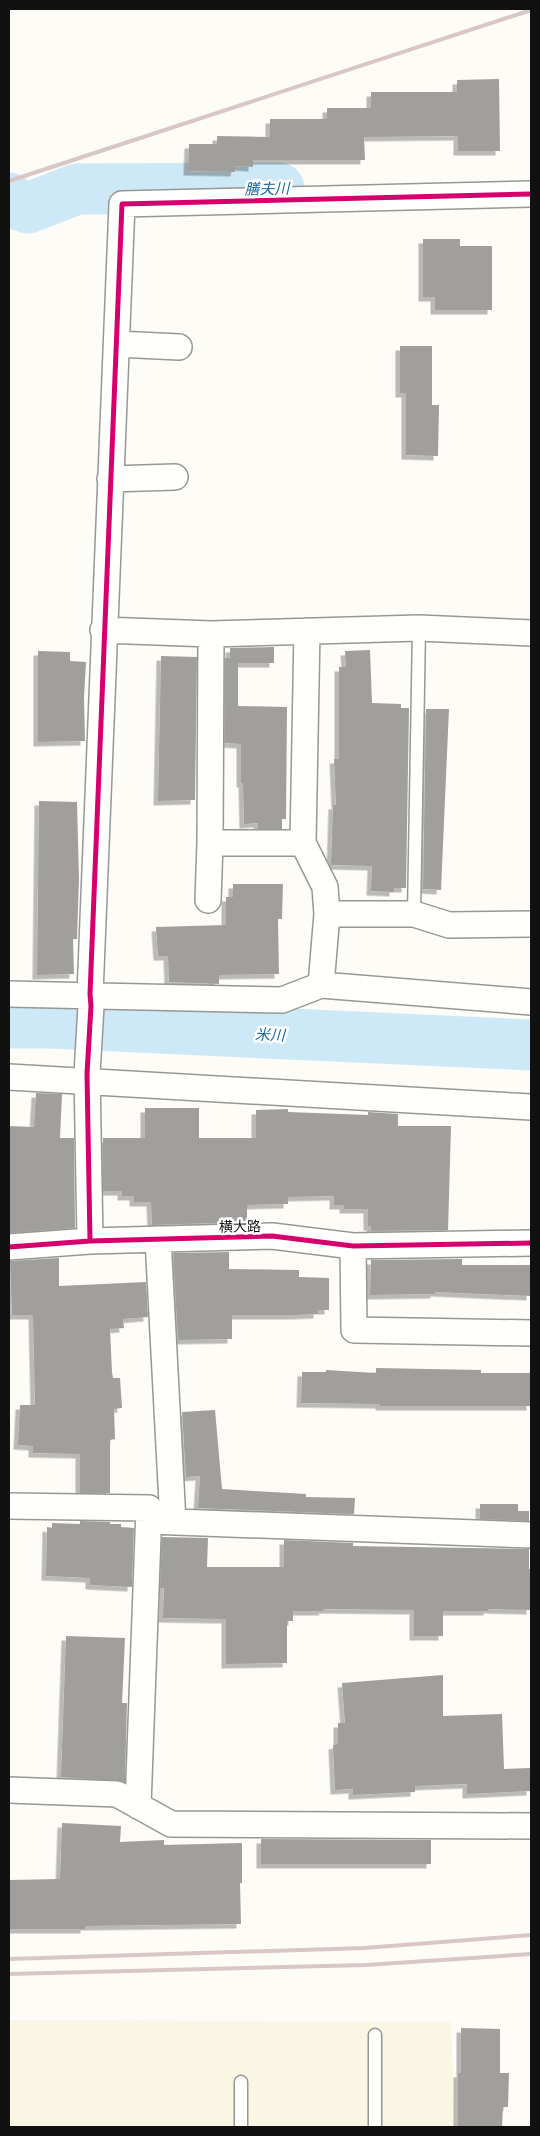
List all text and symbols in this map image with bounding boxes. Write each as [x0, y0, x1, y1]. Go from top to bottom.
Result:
water label: 膳夫川 [244, 178, 292, 198]
water label: 米川 [255, 1023, 287, 1045]
street label: 横大路 [219, 1216, 261, 1236]

